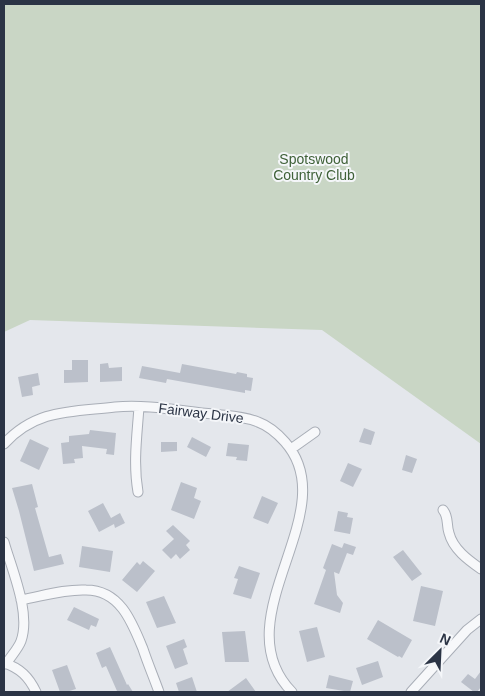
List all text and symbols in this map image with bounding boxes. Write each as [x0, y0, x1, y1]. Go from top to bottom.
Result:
park label: Spotswood Country Club [273, 151, 355, 183]
street label: Fairway Drive [158, 400, 245, 426]
north arrow [415, 626, 465, 676]
text: N [437, 630, 453, 648]

